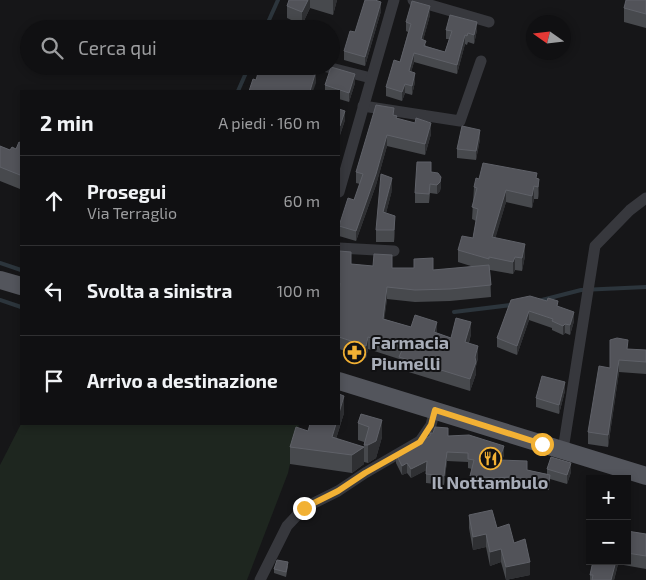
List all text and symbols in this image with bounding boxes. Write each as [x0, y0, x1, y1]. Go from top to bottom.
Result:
north arrow [526, 15, 571, 60]
search box [20, 20, 340, 75]
icon: search [38, 34, 66, 62]
text: Cerca qui [78, 36, 157, 59]
text: 2 min [40, 110, 94, 135]
text: A piedi · 160 m [218, 113, 320, 132]
text: Prosegui [87, 180, 166, 203]
icon: ahead [40, 187, 68, 215]
text: 60 m [284, 191, 320, 210]
text: Via Terraglio [87, 203, 177, 222]
icon: left [40, 277, 68, 305]
text: Svolta a sinistra [87, 279, 232, 302]
text: 100 m [277, 281, 320, 300]
place label: Farmacia Piumelli [371, 331, 449, 374]
pharmacy icon: Farmacia Piumelli [343, 341, 367, 365]
icon: arrive [40, 367, 68, 395]
text: Arrivo a destinazione [87, 369, 278, 392]
route start [531, 433, 554, 456]
restaurant icon: Il Nottambulo [478, 446, 502, 470]
place label: Il Nottambulo [432, 471, 549, 493]
map controls [586, 475, 631, 565]
button: + [586, 475, 631, 520]
route end [293, 497, 316, 520]
button: − [586, 520, 631, 565]

